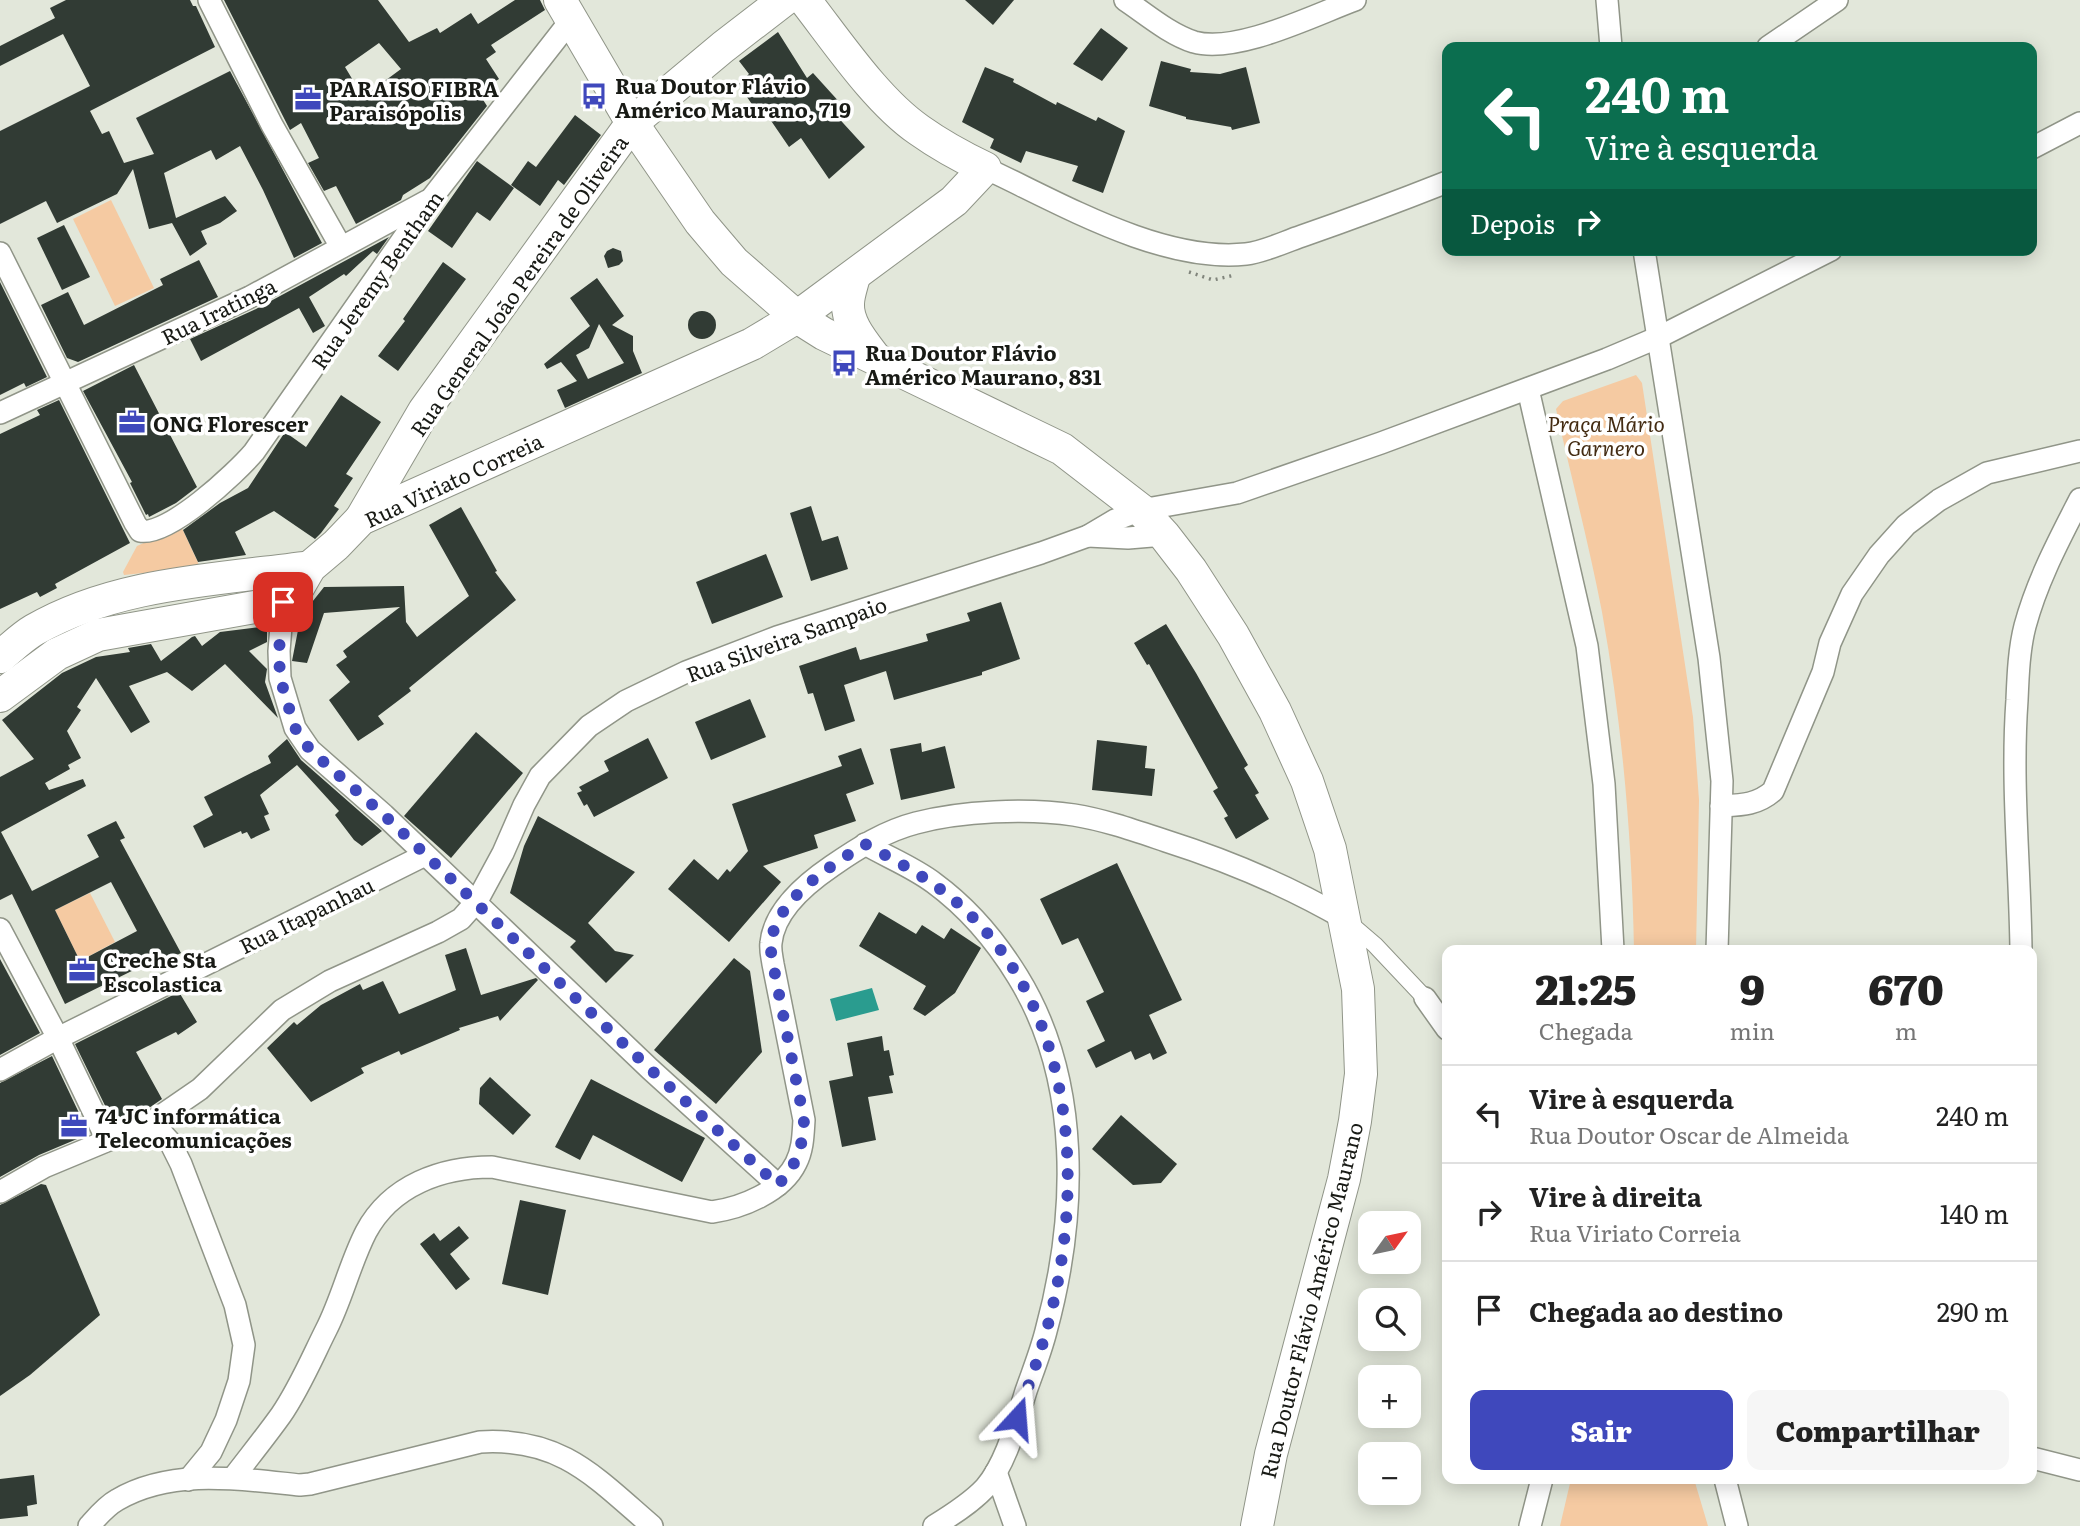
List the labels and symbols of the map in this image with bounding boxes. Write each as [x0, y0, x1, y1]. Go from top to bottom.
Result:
place label: Rua Doutor Flávio Américo Maurano, 719 [615, 69, 851, 124]
place label: PARAISO FIBRA Paraisópolis [329, 72, 499, 127]
bus stop icon: Rua Doutor Flávio Américo Maurano, 719 [579, 81, 609, 111]
office icon: PARAISO FIBRA Paraisópolis [293, 84, 323, 114]
street label: Rua General João Pereira de Oliveira [402, 127, 635, 442]
street label: Rua Jeremy Bentham [302, 183, 450, 375]
street label: Rua Iratinga [155, 268, 281, 351]
place label: Rua Doutor Flávio Américo Maurano, 831 [865, 336, 1102, 391]
bus stop icon: Rua Doutor Flávio Américo Maurano, 831 [829, 348, 859, 378]
office icon: ONG Florescer [117, 407, 147, 437]
place label: ONG Florescer [153, 407, 309, 438]
park label: Praça Mário Garnero [1547, 407, 1665, 462]
street label: Rua Viriato Correia [359, 424, 548, 534]
pin [253, 572, 313, 632]
street label: Rua Silveira Sampaio [681, 587, 891, 689]
street label: Rua Itapanhau [233, 868, 379, 960]
place label: Creche Sta Escolastica [103, 943, 223, 998]
office icon: Creche Sta Escolastica [67, 955, 97, 985]
place label: 74 JC informática Telecomunicações [95, 1099, 292, 1154]
office icon: 74 JC informática Telecomunicações [59, 1111, 89, 1141]
street label: Rua Doutor Flávio Américo Maurano [1251, 1119, 1369, 1481]
north arrow [1358, 1211, 1421, 1274]
position arrow [980, 1381, 1054, 1455]

